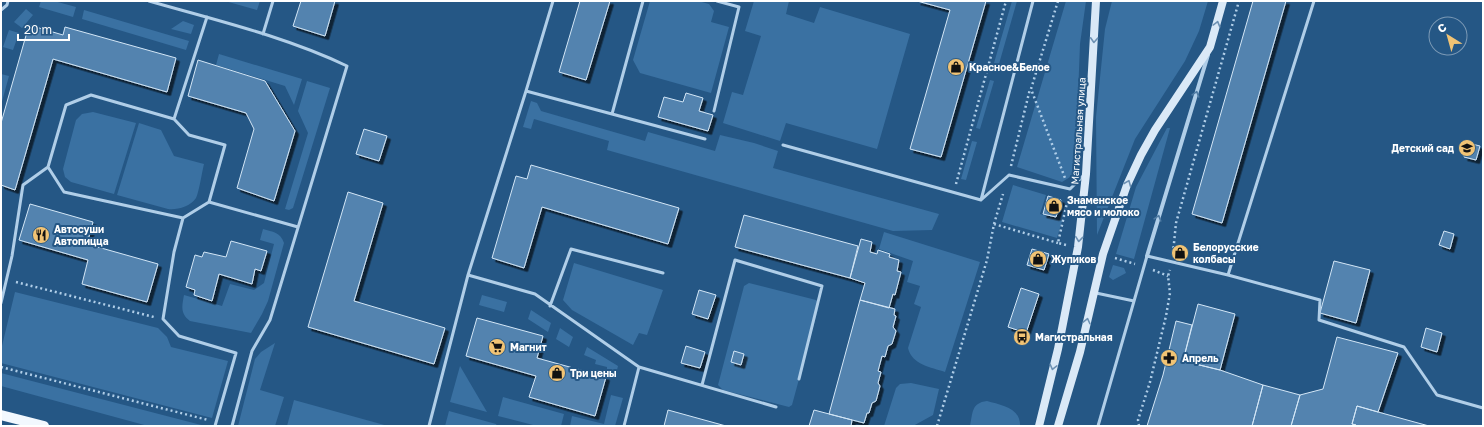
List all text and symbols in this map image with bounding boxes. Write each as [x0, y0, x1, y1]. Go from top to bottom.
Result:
scale bar [18, 16, 69, 42]
north arrow [1428, 16, 1468, 56]
text: С [1435, 20, 1449, 35]
one-way arrow [1212, 21, 1220, 27]
text: 20 m [24, 22, 52, 37]
one-way arrow [1089, 37, 1098, 43]
shop icon: Красное&Белое [946, 57, 966, 77]
place label: Красное&Белое [969, 61, 1050, 73]
street label: Магистральная улица [1068, 77, 1088, 185]
one-way arrow [1191, 91, 1200, 98]
school or university icon: Детский сад [1457, 138, 1477, 158]
place label: Детский сад [1392, 142, 1455, 154]
one-way arrow [1124, 180, 1132, 187]
place label: Знаменское мясо и молоко [1067, 194, 1140, 218]
shop icon: Знаменское мясо и молоко [1044, 196, 1064, 216]
one-way arrow [1153, 215, 1162, 222]
place label: Автосуши Автопицца [54, 223, 109, 247]
restaurant icon: Автосуши Автопицца [31, 225, 51, 245]
one-way arrow [1074, 236, 1083, 242]
place label: Белорусские колбасы [1193, 241, 1259, 265]
shop icon: Белорусские колбасы [1170, 243, 1190, 263]
shop icon: Жупиков [1028, 249, 1048, 269]
place label: Жупиков [1051, 253, 1097, 265]
one-way arrow [1083, 318, 1091, 324]
bus stop icon: Магистральная [1012, 327, 1032, 347]
place label: Магистральная [1035, 331, 1113, 343]
supermarket icon: Магнит [487, 337, 507, 357]
place label: Магнит [510, 341, 547, 353]
pharmacy icon: Апрель [1159, 348, 1179, 368]
place label: Апрель [1182, 352, 1219, 364]
shop icon: Три цены [547, 363, 567, 383]
one-way arrow [1050, 364, 1058, 370]
place label: Три цены [570, 367, 617, 379]

